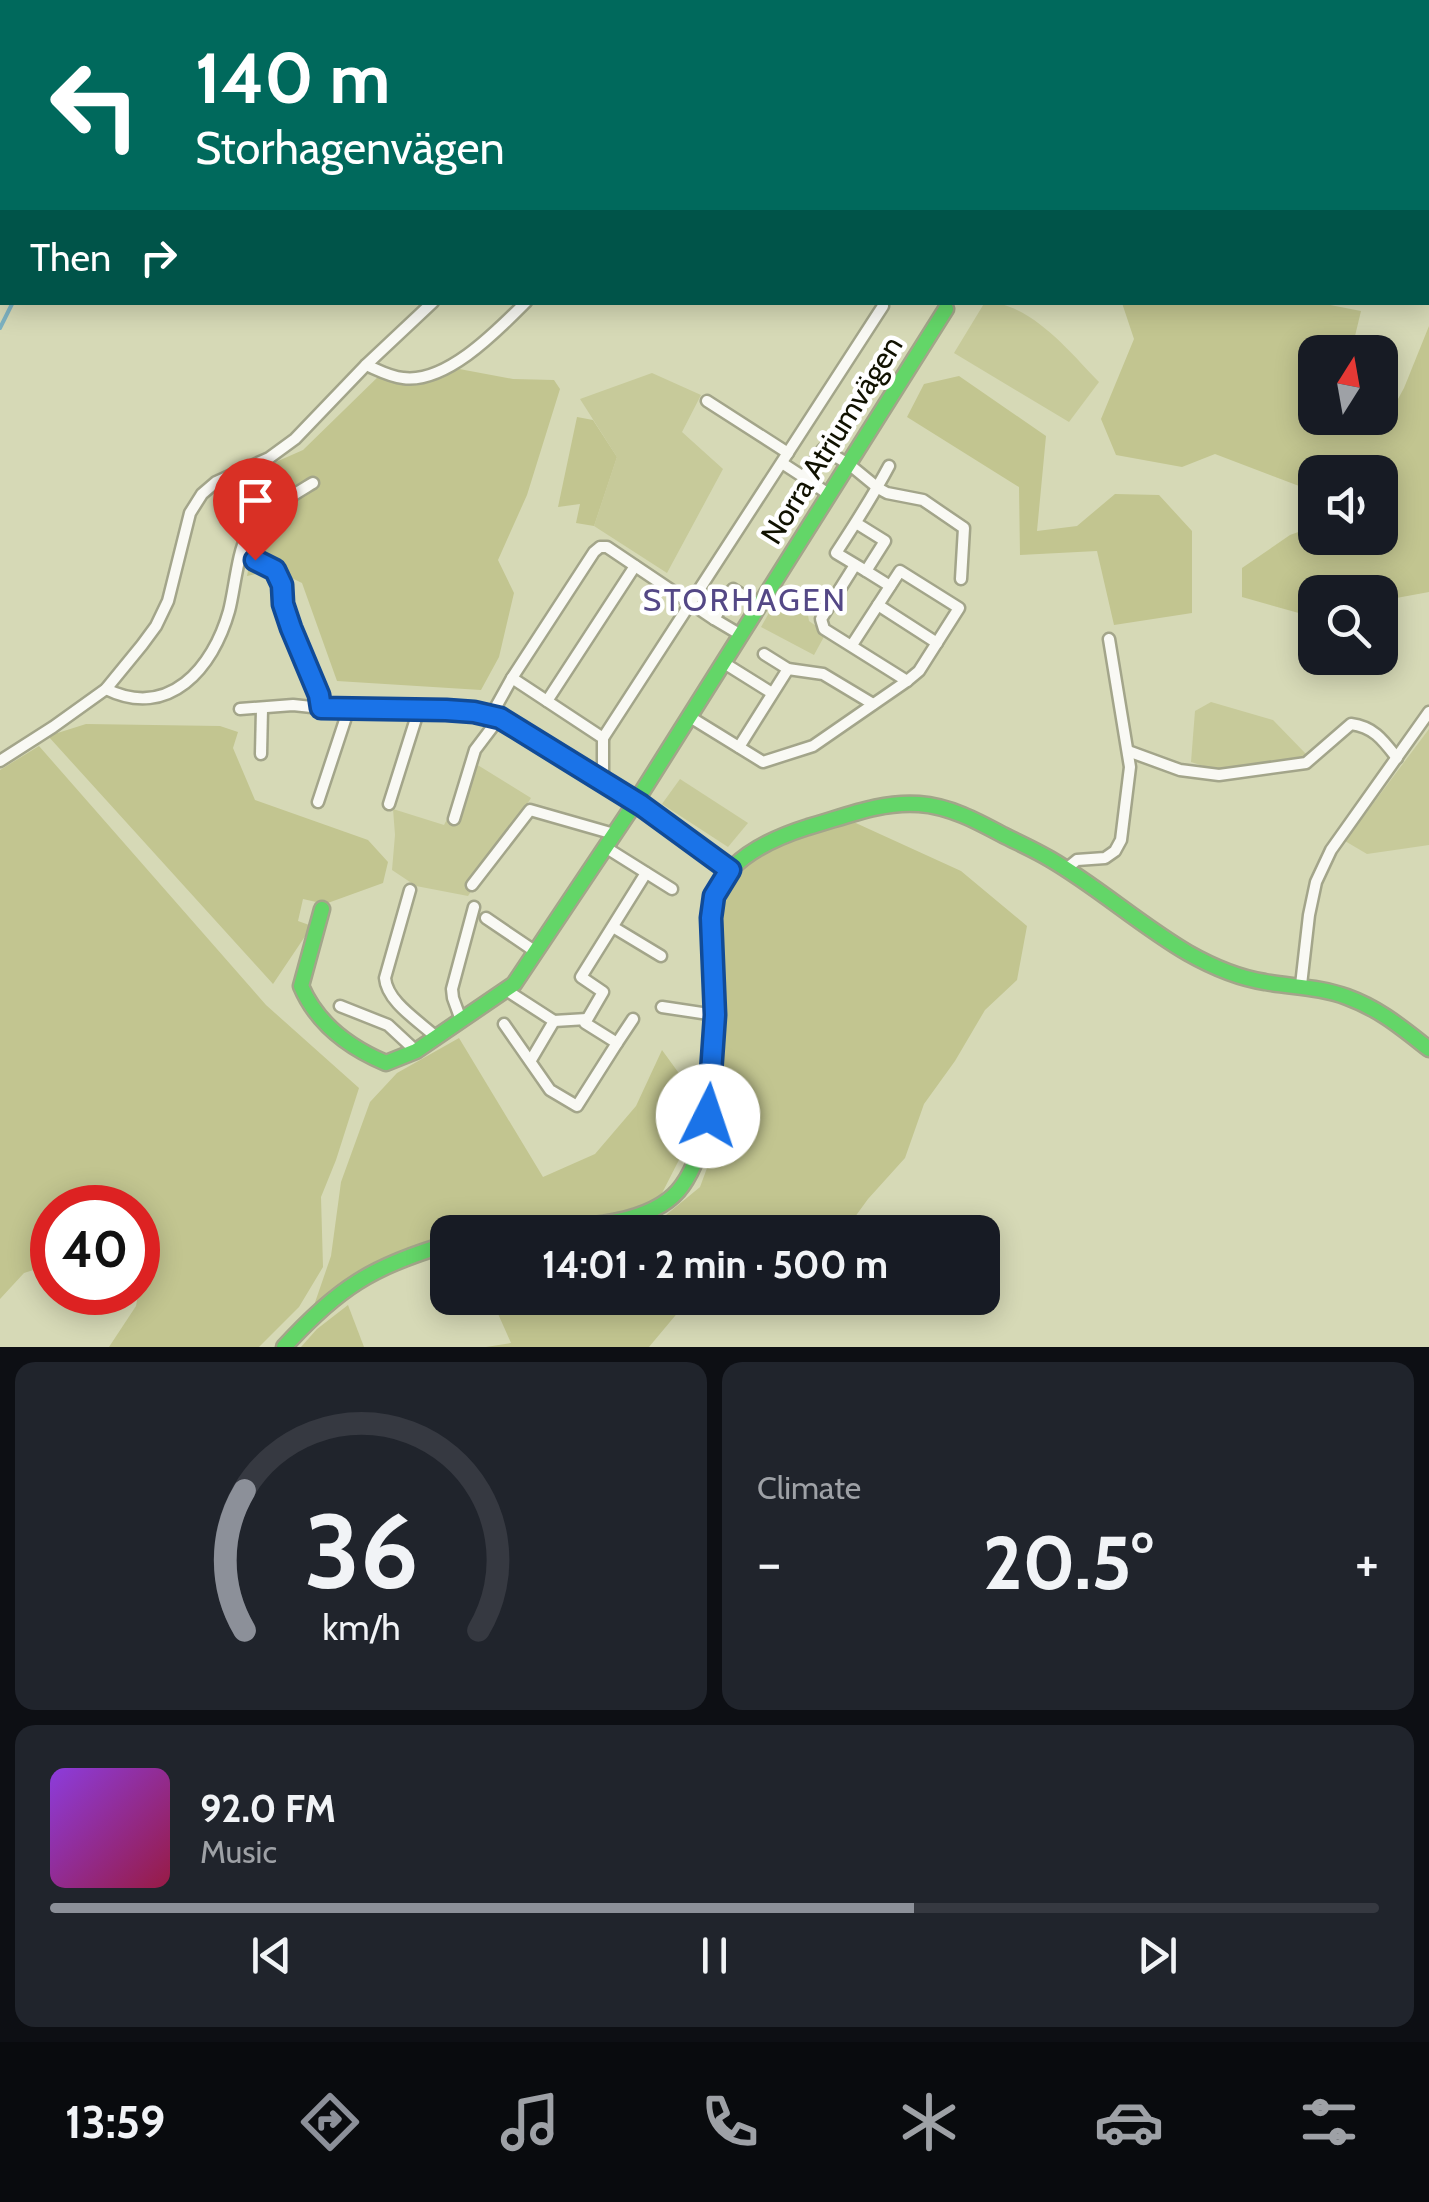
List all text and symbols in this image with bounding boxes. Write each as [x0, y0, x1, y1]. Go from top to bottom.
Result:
text: 140 m [195, 35, 390, 121]
icon: left [30, 40, 160, 170]
text: Storhagenvägen [195, 121, 505, 175]
icon: right [131, 230, 186, 285]
text: Then [30, 234, 111, 281]
street label: Norra Atriumvägen [753, 329, 910, 551]
north arrow [1298, 335, 1398, 435]
map controls [1298, 335, 1398, 675]
button: sound [1298, 455, 1398, 555]
pin [213, 458, 298, 561]
icon: arrive [228, 473, 283, 528]
button: search [1298, 575, 1398, 675]
district label: STORHAGEN [642, 580, 848, 619]
position arrow [656, 1064, 760, 1168]
speed limit sign: 40 [30, 1185, 160, 1315]
text: 14:01 · 2 min · 500 m [542, 1241, 888, 1288]
text: Climate [757, 1468, 861, 1507]
text: 36 [304, 1488, 418, 1614]
text: 20.5° [983, 1517, 1153, 1608]
text: − [757, 1529, 781, 1596]
text: + [1355, 1529, 1379, 1596]
text: km/h [322, 1606, 400, 1649]
text: 92.0 FM [200, 1785, 336, 1832]
text: Music [200, 1832, 277, 1871]
icon: previous [244, 1928, 299, 1983]
icon: pause [687, 1928, 742, 1983]
icon: next [1130, 1928, 1185, 1983]
icon: directions [295, 2087, 365, 2157]
icon: music [495, 2087, 565, 2157]
icon: phone [695, 2087, 765, 2157]
icon: climate [894, 2087, 964, 2157]
icon: car [1094, 2087, 1164, 2157]
icon: filters [1294, 2087, 1364, 2157]
text: 13:59 [65, 2095, 165, 2149]

